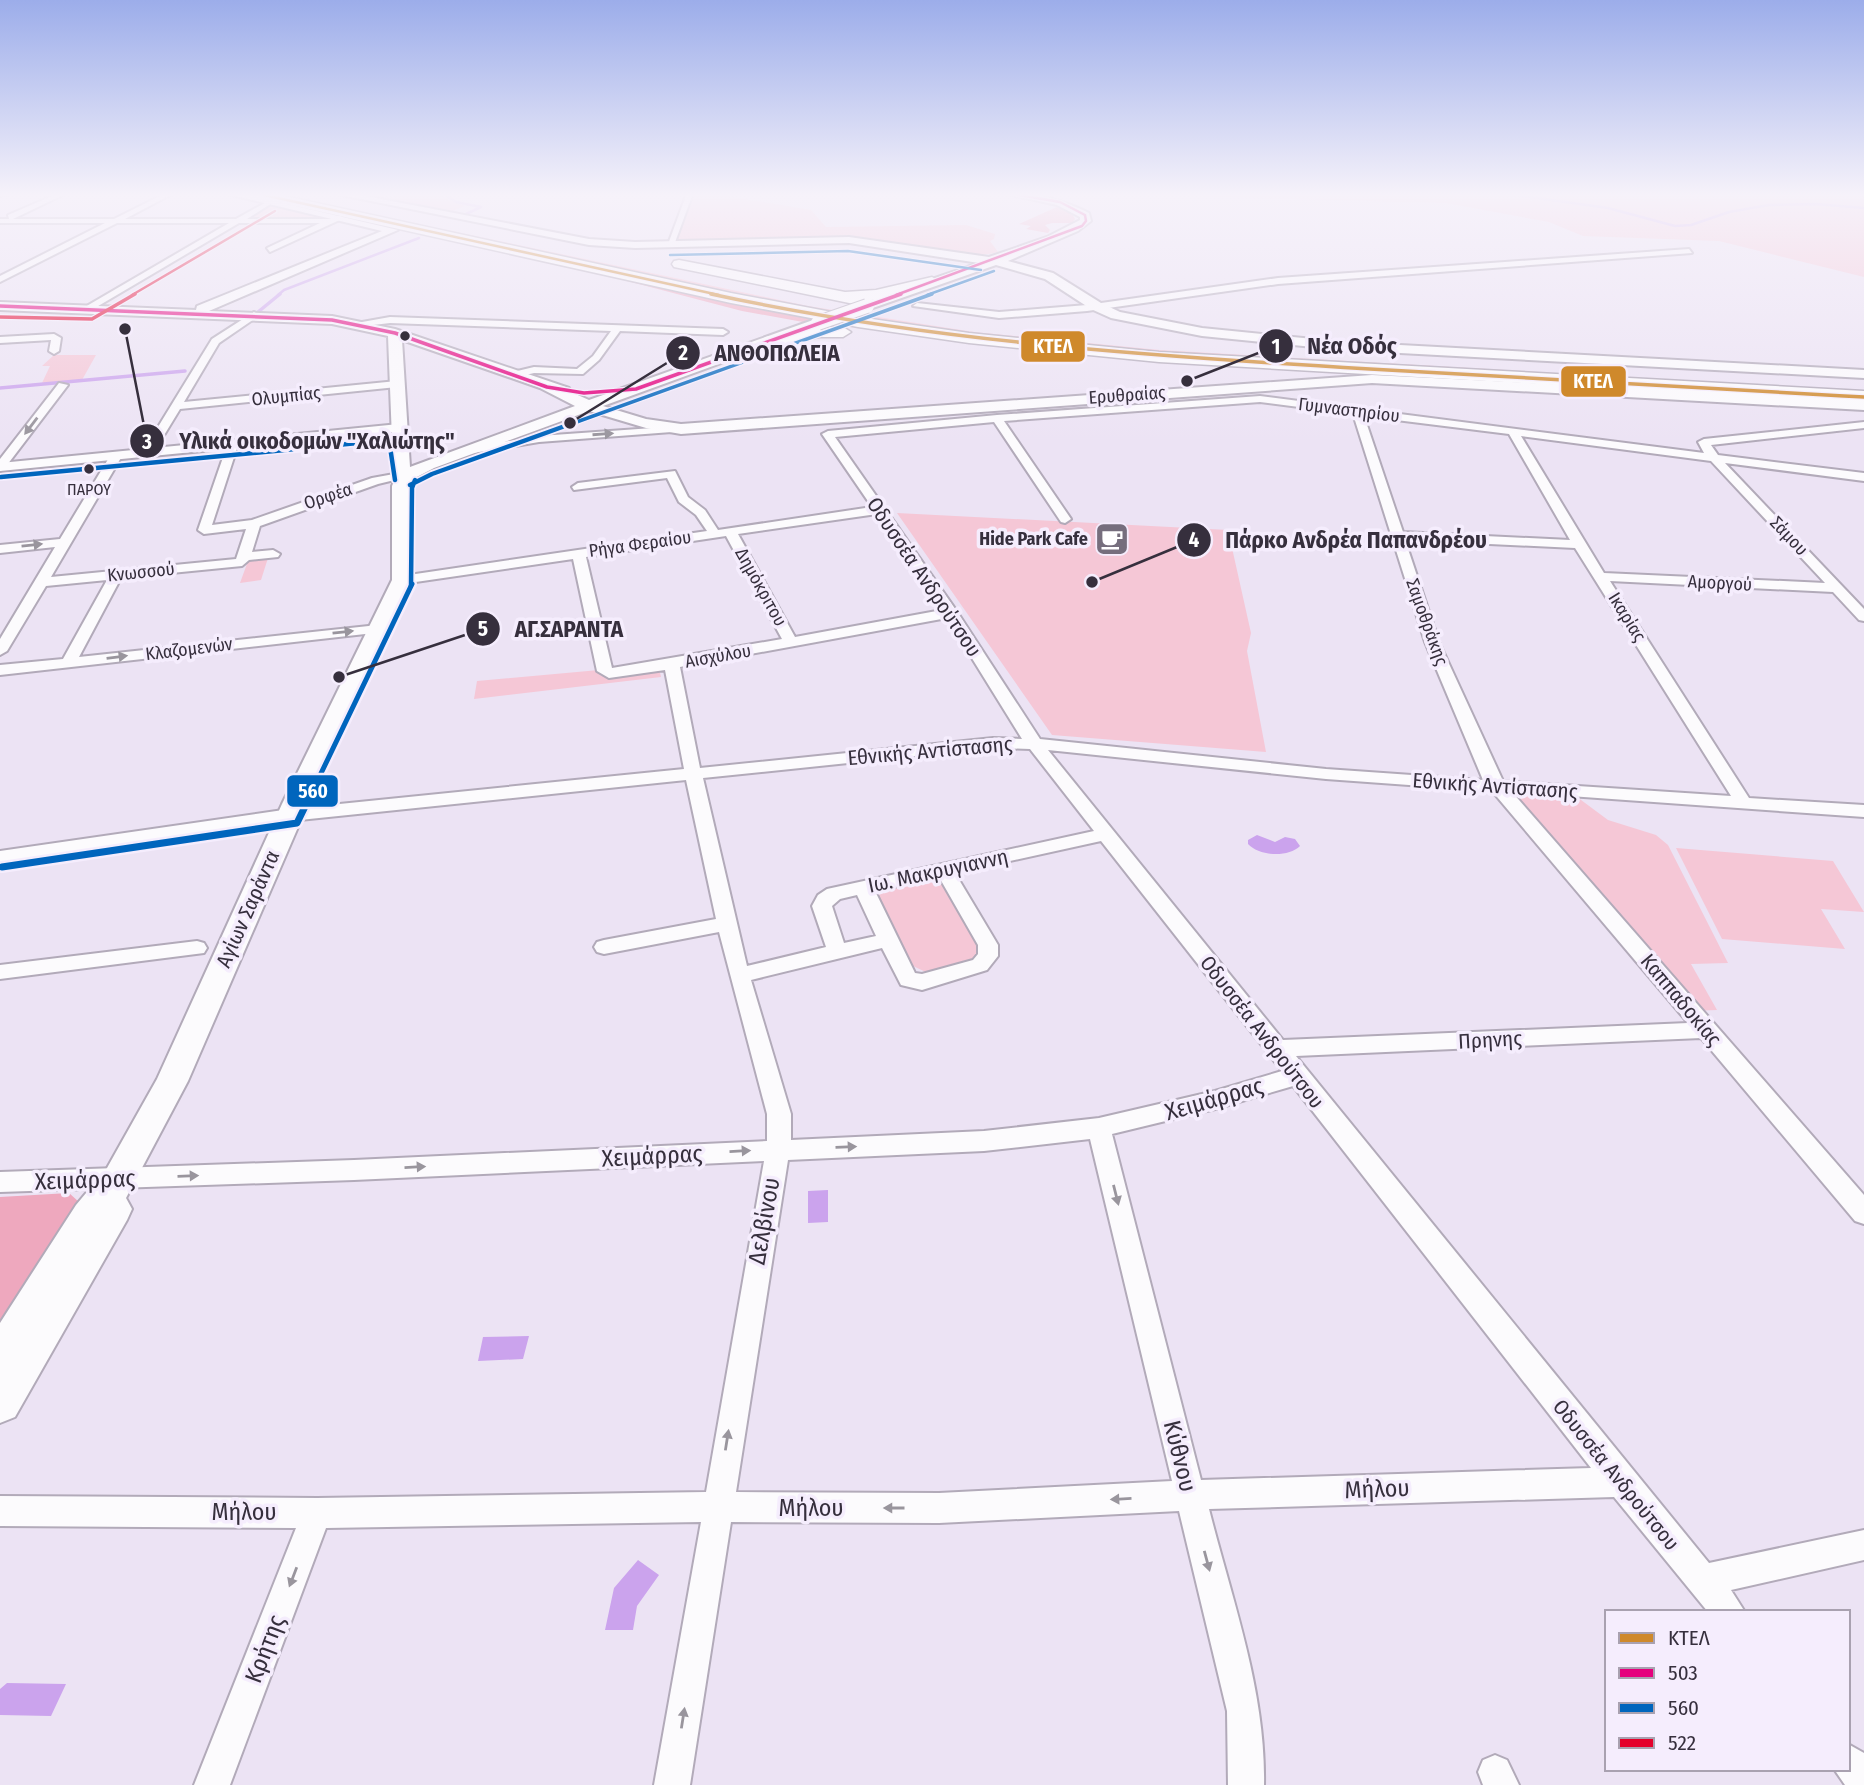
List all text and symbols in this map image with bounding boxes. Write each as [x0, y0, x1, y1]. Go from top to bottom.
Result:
callout: Νέα Οδός [1258, 324, 1411, 368]
unlabelled marker [398, 329, 412, 343]
line badge: ΚΤΕΛ [1020, 330, 1086, 363]
callout: ΑΝΘΟΠΩΛΕΙΑ [665, 331, 853, 375]
text: Νέα Οδός [1307, 332, 1397, 360]
text: 1 [1272, 334, 1280, 360]
text: ΚΤΕΛ [1033, 335, 1074, 358]
text: ΑΝΘΟΠΩΛΕΙΑ [713, 339, 840, 367]
text: 2 [677, 340, 688, 366]
line badge: ΚΤΕΛ [1560, 365, 1627, 398]
text: ΚΤΕΛ [1573, 370, 1614, 393]
street label: Ολυμπίας [251, 381, 322, 411]
street label: Ερυθραίας [1088, 381, 1167, 409]
street label: Γυμναστηρίου [1297, 393, 1401, 427]
one-way arrow [24, 417, 38, 435]
callout: Υλικά οικοδομών "Χαλιώτης" [130, 419, 469, 463]
text: Υλικά οικοδομών "Χαλιώτης" [178, 427, 455, 455]
one-way arrow [592, 428, 614, 439]
text: 3 [141, 429, 152, 455]
marker: ΠΑΡΟΥ [82, 462, 96, 476]
street label: Ορφέα [301, 478, 355, 514]
place label: ΠΑΡΟΥ [67, 480, 111, 499]
street label: Οδυσσέα Ανδρούτσου [861, 492, 987, 662]
street label: Σάμου [1765, 512, 1813, 560]
callout: Πάρκο Ανδρέα Παπανδρέου [1176, 518, 1501, 562]
cafe icon: Hide Park Cafe [1093, 520, 1131, 558]
street label: Ρήγα Φεραίου [587, 526, 693, 562]
text: Πάρκο Ανδρέα Παπανδρέου [1225, 526, 1487, 554]
text: 4 [1189, 527, 1200, 553]
place label: Hide Park Cafe [979, 528, 1088, 550]
one-way arrow [22, 540, 44, 551]
street label: Δημόκριτου [730, 544, 792, 630]
street label: Κνωσσού [106, 558, 176, 586]
street label: Αμοργού [1687, 570, 1753, 596]
street label: Σαμοθράκης [1401, 576, 1453, 669]
street label: Ικαρίας [1603, 588, 1651, 646]
callout: ΑΓ.ΣΑΡΑΝΤΑ [466, 607, 637, 651]
text: ΑΓ.ΣΑΡΑΝΤΑ [514, 615, 624, 643]
text: 5 [478, 616, 488, 642]
one-way arrow [332, 626, 354, 637]
street label: Κλαζομενών [144, 633, 234, 665]
street label: Αισχύλου [683, 639, 753, 673]
one-way arrow [106, 651, 128, 662]
street label: Εθνικής Αντίστασης [846, 731, 1014, 771]
street label: Εθνικής Αντίστασης [1412, 767, 1579, 805]
line badge: 560 [286, 774, 339, 808]
text: 560 [298, 780, 328, 803]
street label: Ιω. Μακρυγιαννη [866, 843, 1010, 899]
street label: Αγίων Σαράντα [211, 846, 285, 972]
street label: Καππαδοκίας [1635, 949, 1727, 1052]
street label: Οδυσσέα Ανδρούτσου [1194, 950, 1330, 1114]
street label: Πρηνης [1457, 1025, 1523, 1055]
street label: Χειμάρρας [1162, 1072, 1266, 1126]
street label: Χειμάρρας [601, 1139, 703, 1173]
one-way arrow [836, 1141, 858, 1152]
one-way arrow [730, 1145, 752, 1156]
one-way arrow [404, 1162, 426, 1173]
street label: Χειμάρρας [34, 1164, 136, 1196]
one-way arrow [177, 1171, 199, 1182]
street label: Δελβίνου [743, 1175, 785, 1267]
one-way arrow [1111, 1184, 1122, 1206]
street label: Οδυσσέα Ανδρούτσου [1547, 1394, 1685, 1556]
street label: Κύθνου [1158, 1417, 1202, 1495]
one-way arrow [722, 1429, 733, 1451]
street label: Μήλου [1344, 1474, 1410, 1504]
street label: Μήλου [778, 1494, 844, 1522]
one-way arrow [1110, 1494, 1132, 1505]
street label: Μήλου [211, 1498, 277, 1526]
one-way arrow [883, 1502, 905, 1514]
one-way arrow [1202, 1551, 1213, 1573]
one-way arrow [287, 1566, 298, 1587]
legend [1605, 1610, 1850, 1771]
street label: Κρήτης [239, 1611, 291, 1687]
text: ΚΤΕΛ [1668, 1625, 1710, 1651]
text: 503 [1668, 1660, 1698, 1686]
text: 560 [1668, 1695, 1699, 1721]
one-way arrow [678, 1707, 689, 1729]
text: 522 [1668, 1730, 1696, 1756]

